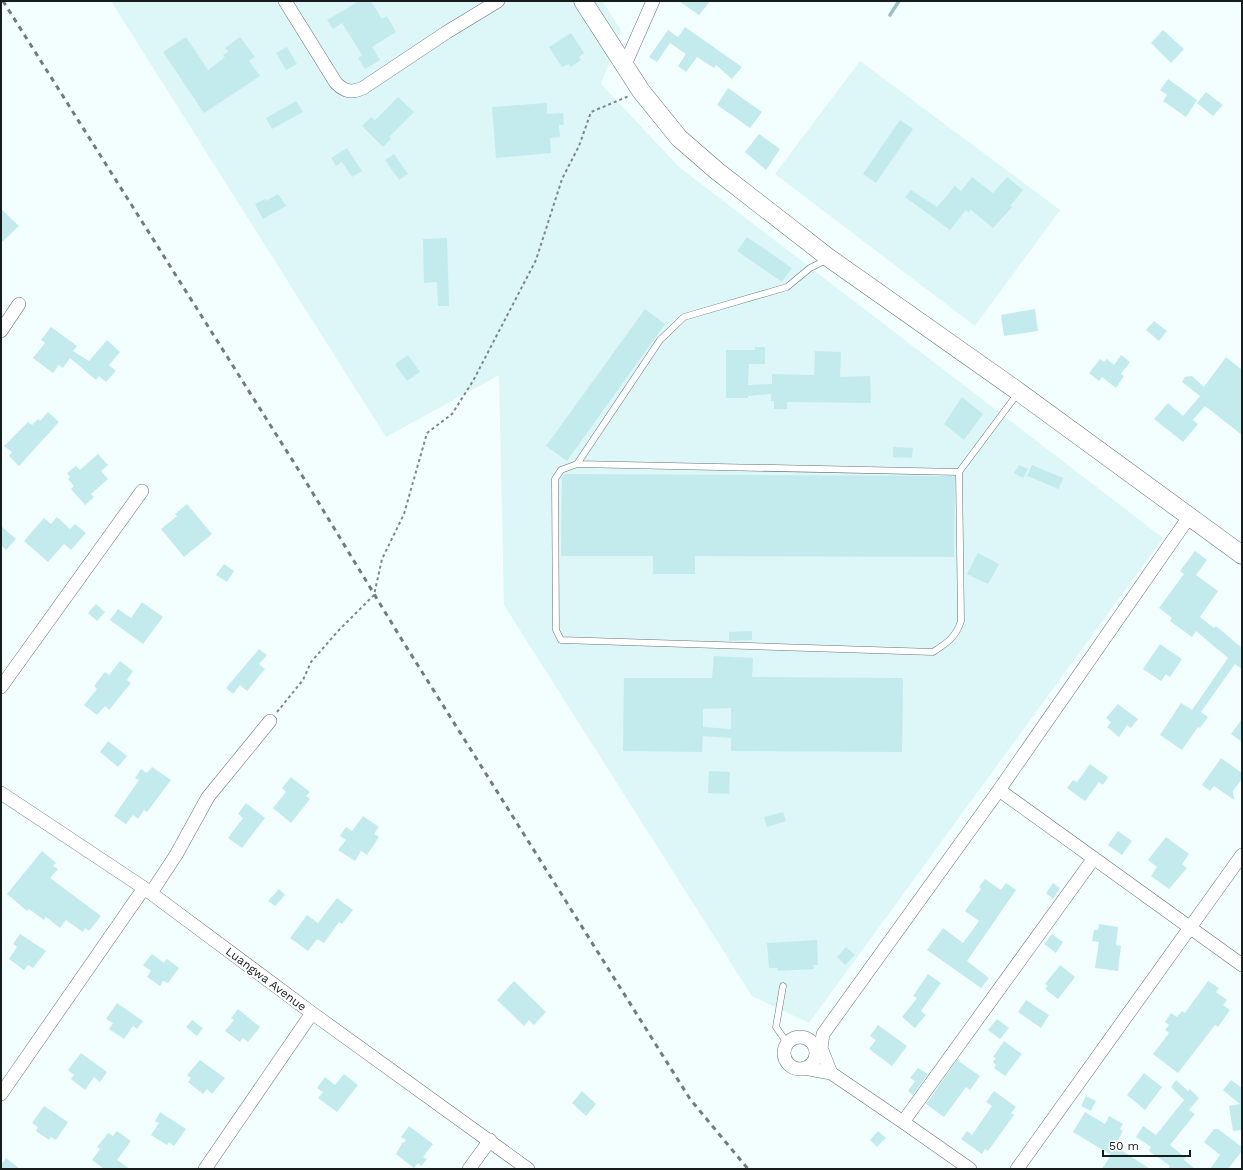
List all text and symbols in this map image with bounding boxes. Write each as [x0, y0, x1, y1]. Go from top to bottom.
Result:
street label: Luangwa Avenue [223, 944, 309, 1014]
scale bar [1103, 1132, 1190, 1158]
text: 50 m [1109, 1139, 1139, 1153]

